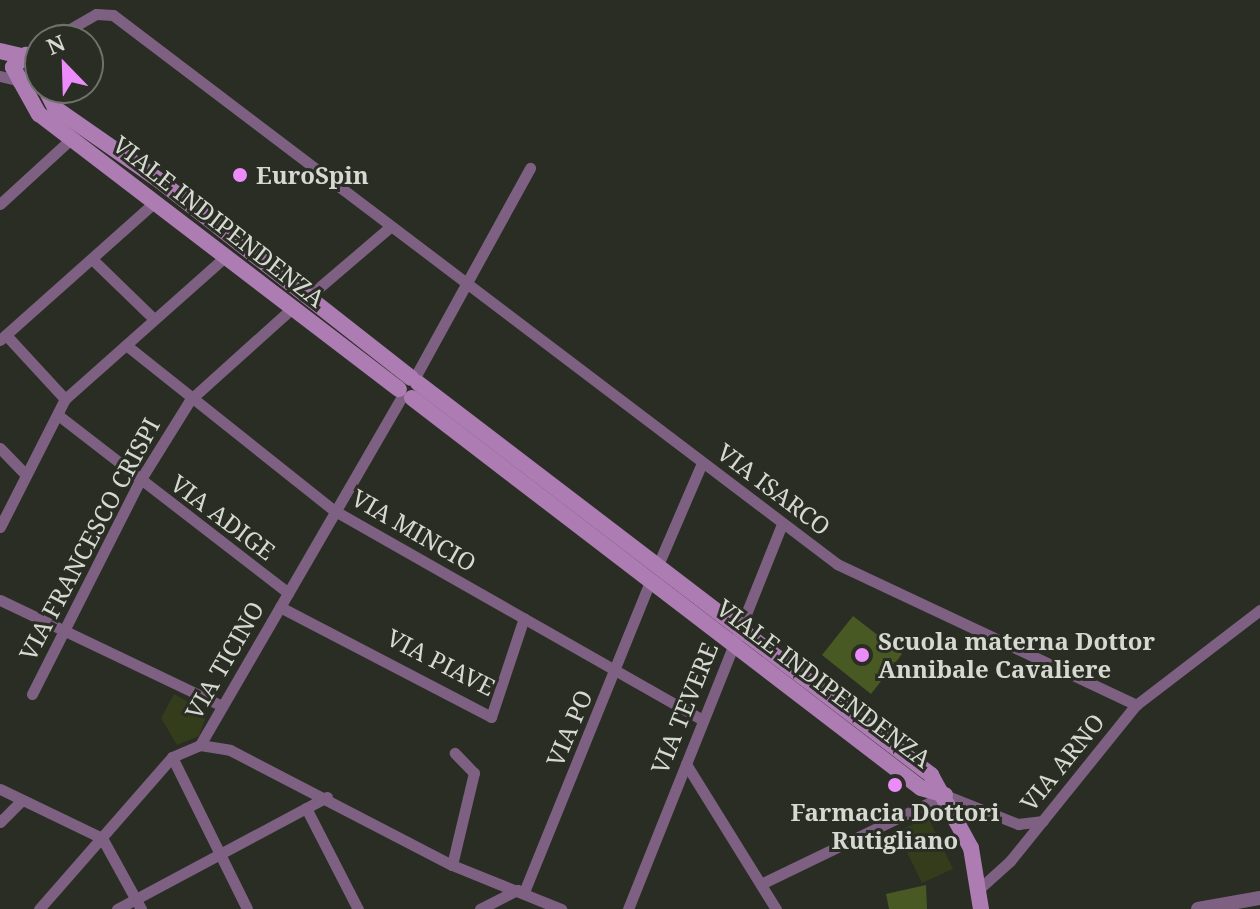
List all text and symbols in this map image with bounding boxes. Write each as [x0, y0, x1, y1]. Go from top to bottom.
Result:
north arrow [24, 24, 104, 104]
text: N [42, 27, 69, 61]
street label: VIALE INDIPENDENZA [107, 129, 331, 313]
place label: EuroSpin [256, 161, 369, 189]
marker: EuroSpin [231, 166, 249, 184]
street label: VIA FRANCESCO CRISPI [13, 413, 165, 665]
street label: VIA ISARCO [712, 437, 836, 541]
street label: VIA ADIGE [165, 468, 281, 566]
street label: VIA MINCIO [347, 483, 481, 577]
street label: VIALE INDIPENDENZA [711, 593, 937, 773]
street label: VIA TICINO [179, 596, 269, 724]
street label: VIA PIAVE [382, 622, 500, 702]
place label: Scuola materna Dottor Annibale Cavaliere [878, 627, 1155, 683]
street label: VIA TEVERE [645, 638, 723, 778]
marker: Scuola materna Dottor Annibale Cavaliere [853, 646, 871, 664]
street label: VIA PO [540, 685, 598, 771]
street label: VIA ARNO [1014, 707, 1110, 817]
marker: Farmacia Dottori Rutigliano [886, 776, 904, 794]
place label: Farmacia Dottori Rutigliano [790, 798, 1000, 854]

